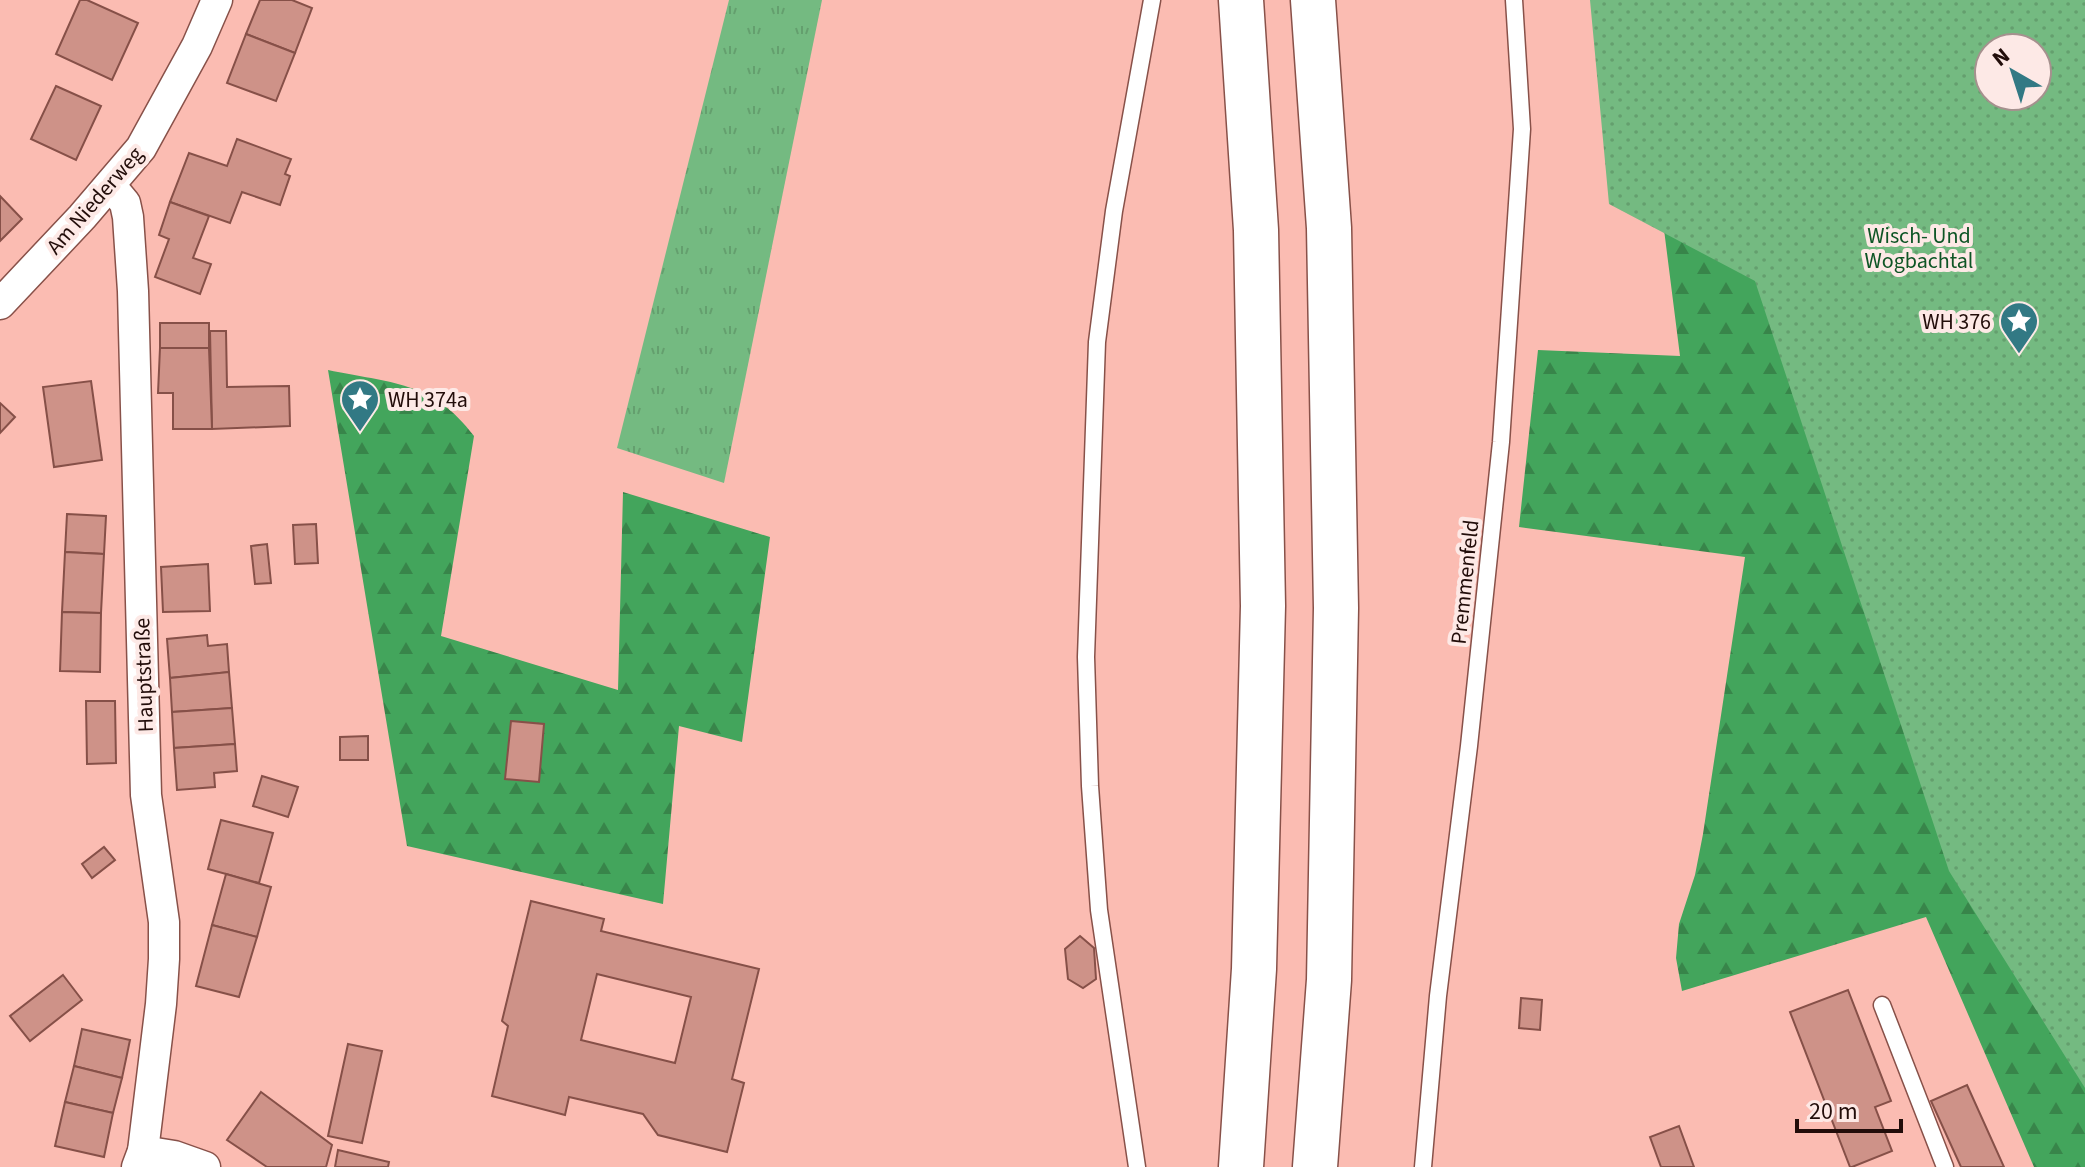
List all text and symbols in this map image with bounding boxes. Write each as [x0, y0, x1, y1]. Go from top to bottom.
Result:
north arrow [1973, 32, 2053, 112]
text: N [1985, 40, 2017, 74]
street label: Am Niederweg [39, 140, 151, 262]
park label: Wisch- Und Wogbachtal [1865, 220, 1973, 277]
place icon: WH 376 [1998, 300, 2040, 355]
place label: WH 376 [1922, 306, 1991, 338]
place icon: WH 374a [339, 378, 381, 433]
place label: WH 374a [388, 384, 468, 416]
street label: Premmenfeld [1443, 518, 1487, 646]
street label: Hauptstraße [126, 617, 162, 733]
scale bar [1797, 1083, 1901, 1133]
text: 20 m [1809, 1094, 1858, 1129]

